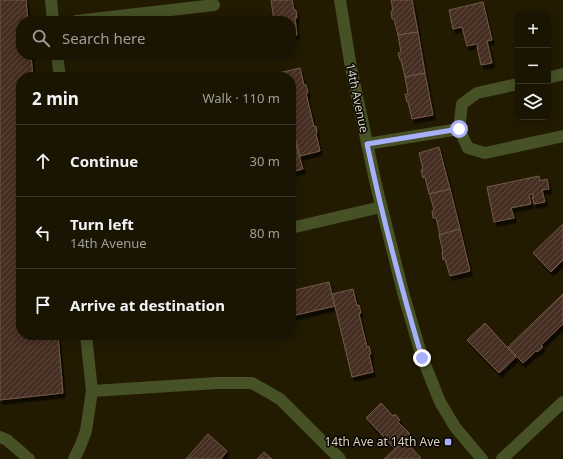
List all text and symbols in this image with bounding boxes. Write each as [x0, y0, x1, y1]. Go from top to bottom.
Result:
map controls [515, 12, 551, 120]
button: + [515, 12, 551, 48]
search box [16, 16, 296, 60]
icon: search [30, 27, 52, 49]
text: Search here [62, 28, 145, 48]
button: − [515, 48, 551, 84]
street label: 14th Avenue [342, 62, 373, 134]
button: layers [515, 84, 551, 120]
text: 2 min [32, 87, 79, 110]
text: Walk · 110 m [202, 89, 280, 107]
route start [450, 120, 468, 138]
icon: ahead [32, 150, 54, 172]
text: Continue [70, 151, 138, 171]
text: 30 m [250, 152, 280, 170]
text: Turn left [70, 214, 134, 234]
icon: left [32, 222, 54, 244]
text: 80 m [250, 224, 280, 242]
text: 14th Avenue [70, 234, 147, 252]
icon: arrive [32, 294, 54, 316]
text: Arrive at destination [70, 295, 225, 315]
route end [413, 349, 431, 367]
place label: 14th Ave at 14th Ave [324, 433, 440, 450]
marker: 14th Ave at 14th Ave [443, 437, 453, 447]

